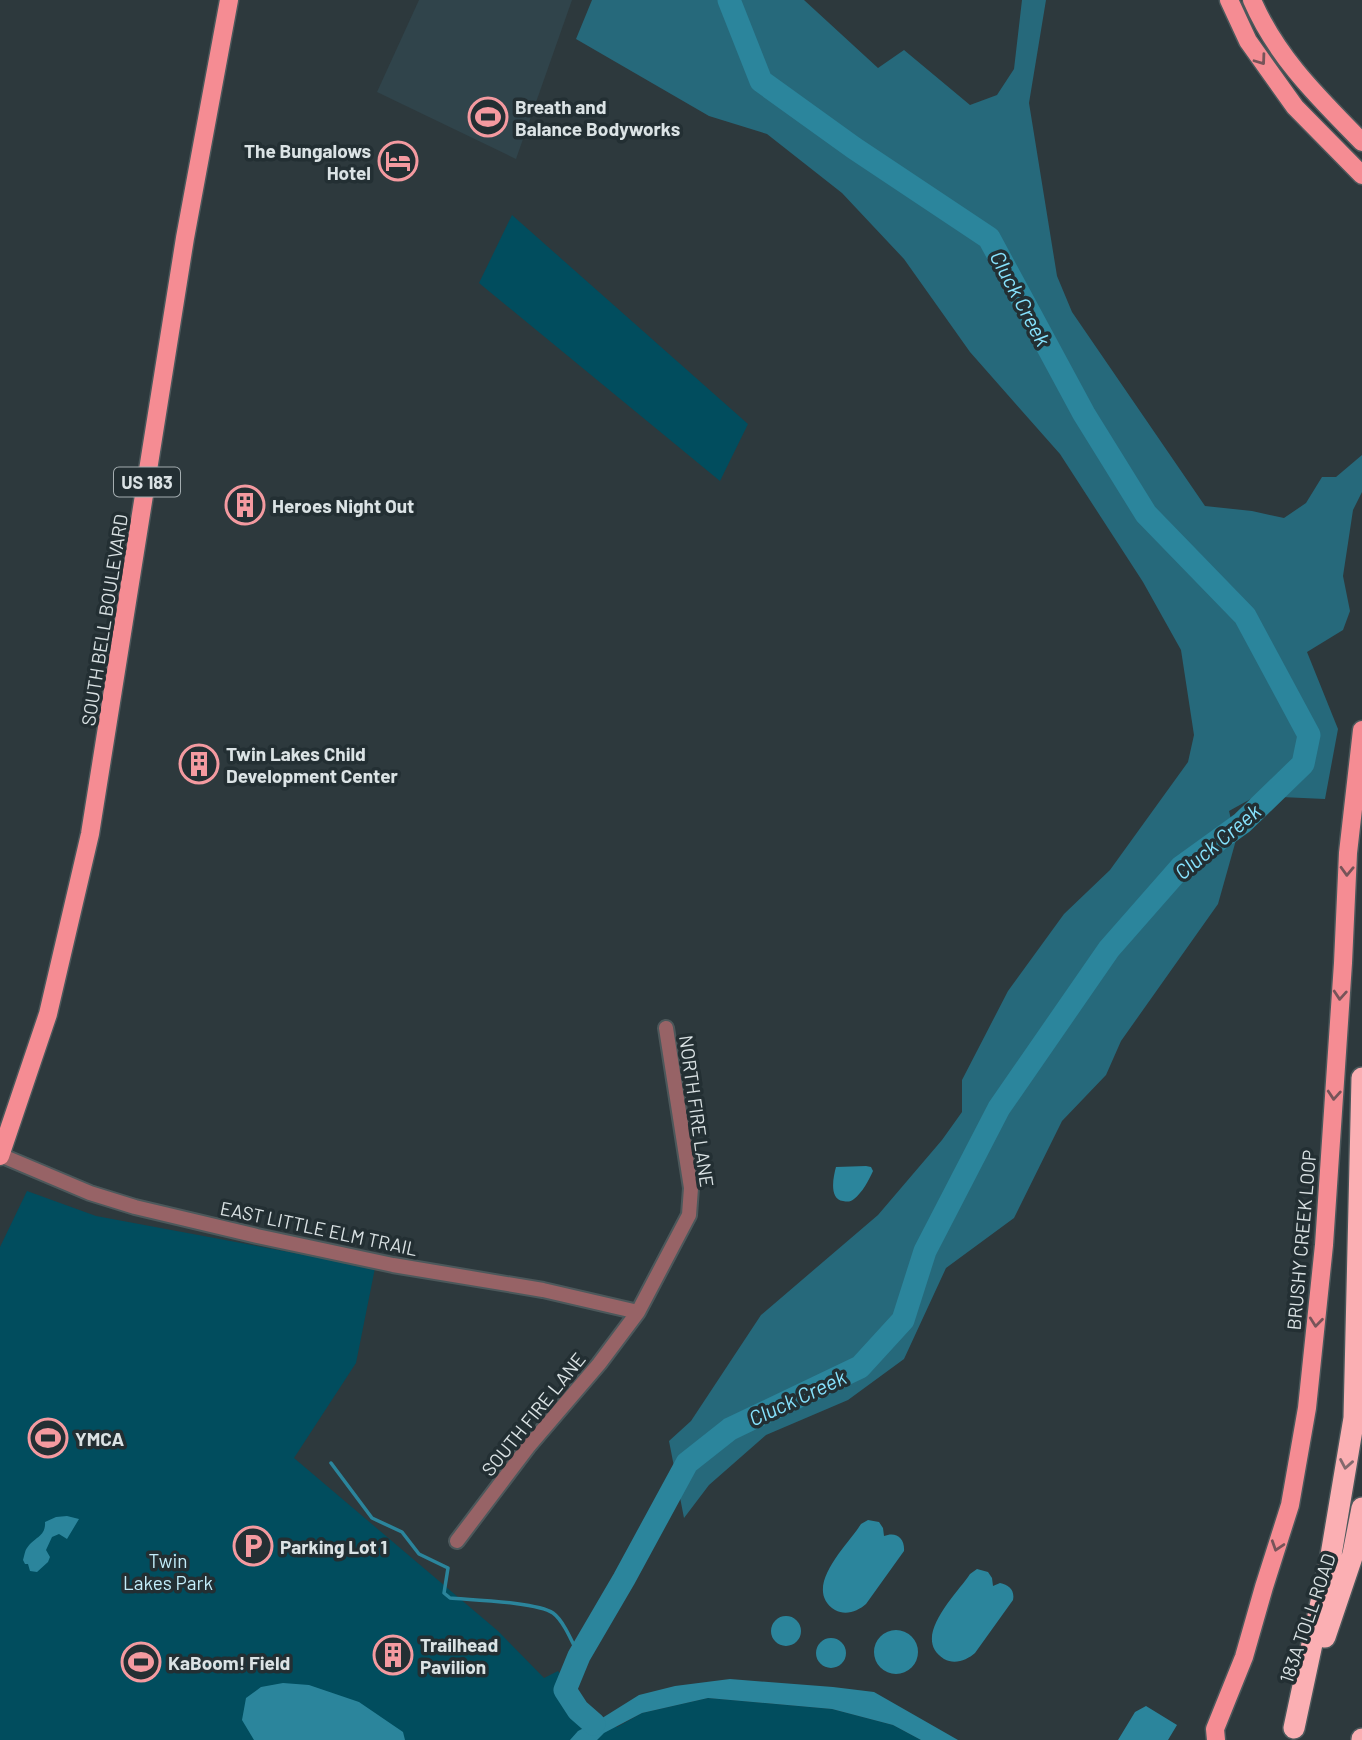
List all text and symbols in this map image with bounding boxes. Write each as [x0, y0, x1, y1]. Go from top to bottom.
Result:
one-way arrow [1253, 52, 1265, 65]
place label: Breath and Balance Bodyworks [515, 95, 680, 140]
sports icon: Breath and Balance Bodyworks [467, 96, 509, 138]
place label: The Bungalows Hotel [244, 139, 371, 184]
hotel icon: The Bungalows Hotel [377, 140, 419, 182]
water label: Cluck Creek [985, 246, 1057, 351]
road number: US 183 [114, 468, 180, 496]
building icon: Heroes Night Out [224, 484, 266, 526]
place label: Heroes Night Out [272, 494, 414, 517]
street label: SOUTH BELL BOULEVARD [76, 513, 132, 727]
place label: Twin Lakes Child Development Center [226, 742, 399, 787]
building icon: Twin Lakes Child Development Center [178, 743, 220, 785]
water label: Cluck Creek [1169, 797, 1266, 884]
one-way arrow [1339, 866, 1355, 877]
one-way arrow [1333, 990, 1348, 1001]
street label: NORTH FIRE LANE [675, 1034, 719, 1188]
one-way arrow [1327, 1090, 1342, 1101]
street label: BRUSHY CREEK LOOP [1282, 1149, 1320, 1331]
street label: EAST LITTLE ELM TRAIL [218, 1196, 420, 1260]
one-way arrow [1308, 1316, 1323, 1328]
street label: SOUTH FIRE LANE [476, 1348, 590, 1480]
water label: Cluck Creek [744, 1363, 850, 1430]
sports icon: YMCA [27, 1417, 69, 1459]
place label: YMCA [75, 1427, 125, 1450]
one-way arrow [1339, 1458, 1354, 1470]
parking icon: Parking Lot 1 [232, 1525, 274, 1567]
place label: Parking Lot 1 [280, 1535, 387, 1558]
one-way arrow [1271, 1539, 1285, 1551]
park label: Twin Lakes Park [123, 1549, 213, 1594]
street label: 183A TOLL ROAD [1274, 1550, 1340, 1686]
place label: Trailhead Pavilion [420, 1633, 498, 1678]
building icon: Trailhead Pavilion [372, 1634, 414, 1676]
sports icon: KaBoom! Field [120, 1641, 162, 1683]
place label: KaBoom! Field [168, 1651, 290, 1674]

